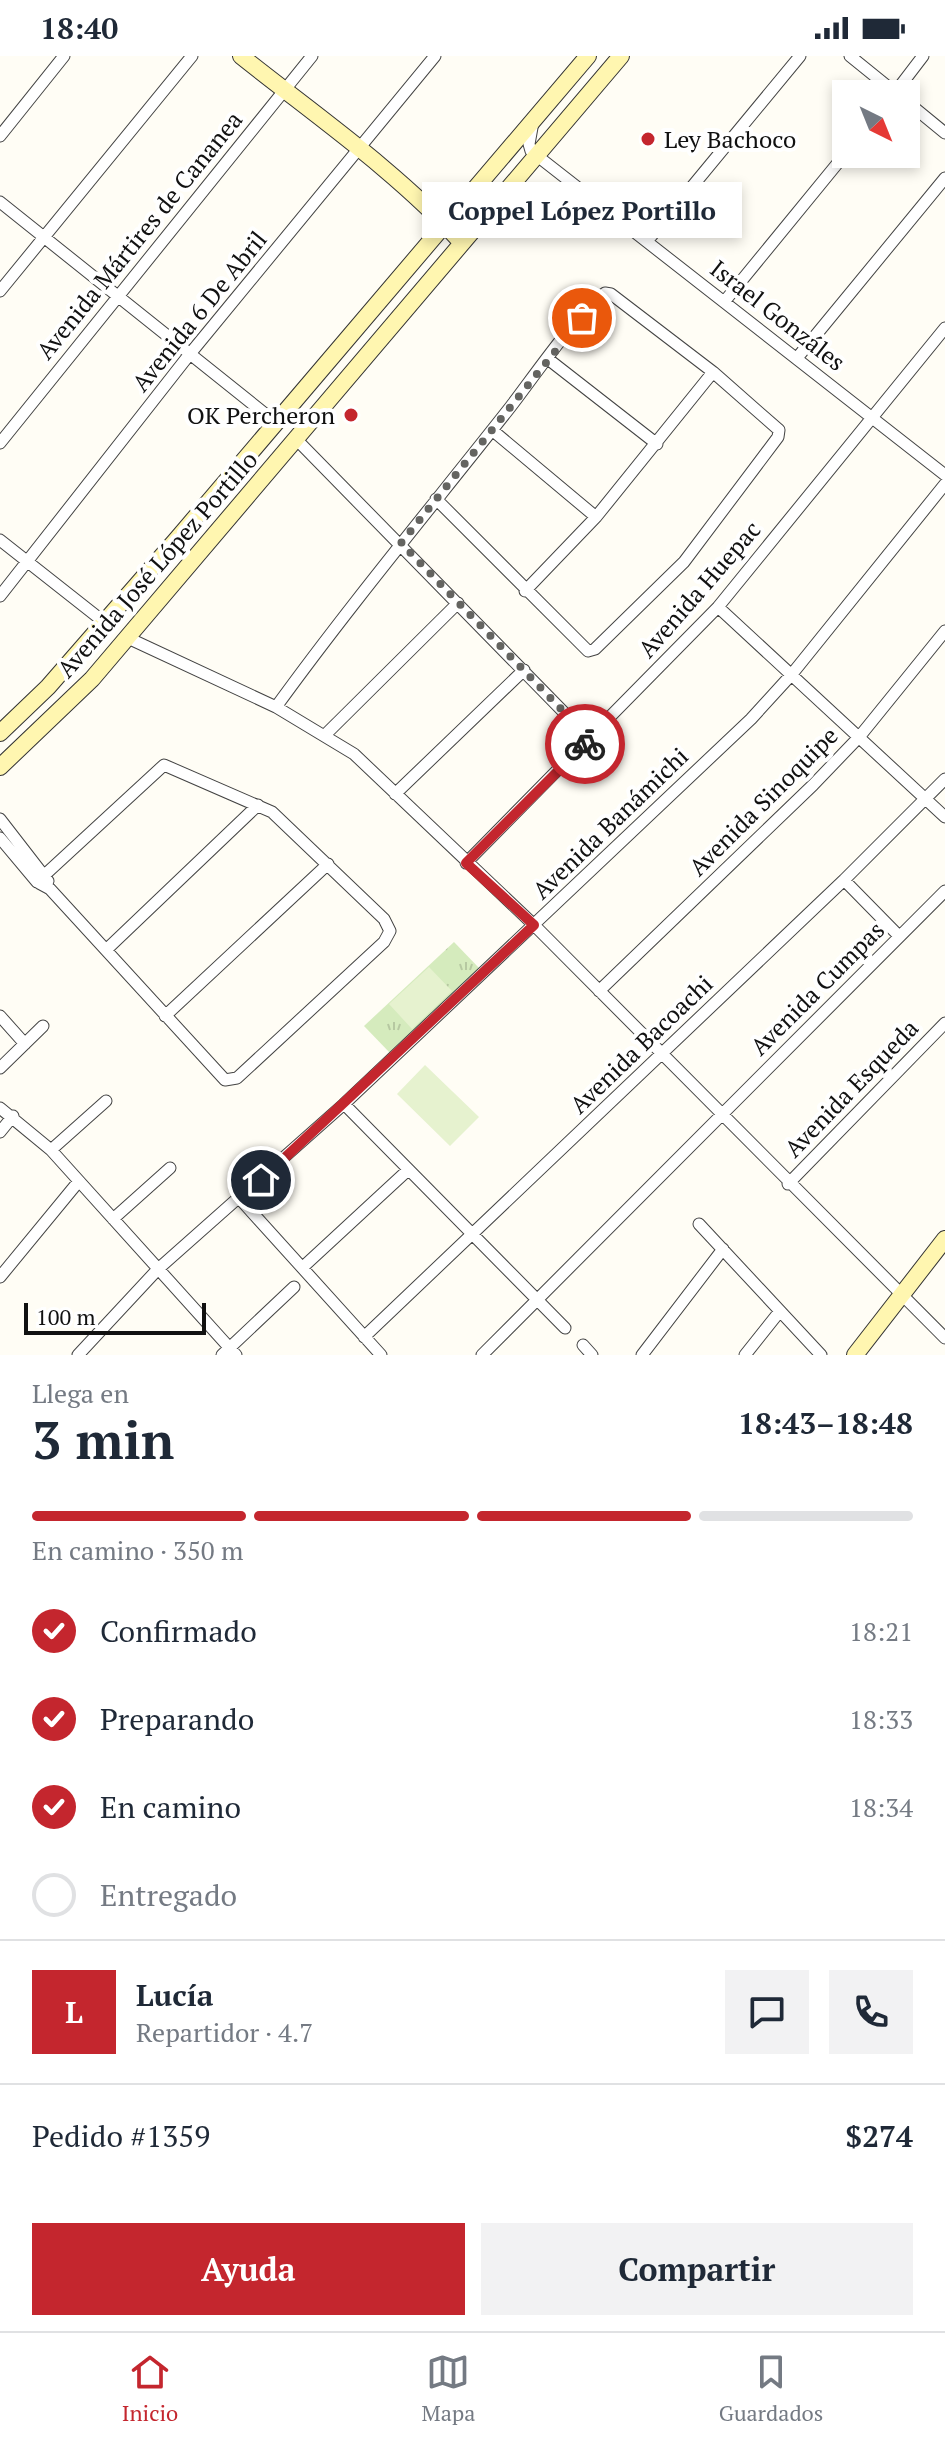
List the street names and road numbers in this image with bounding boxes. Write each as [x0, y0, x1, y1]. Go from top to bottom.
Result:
street label: Avenida Mártires de Cananea [29, 104, 249, 366]
street label: Avenida 6 De Abril [124, 224, 274, 398]
street label: Israel Gonzáles [704, 252, 852, 378]
street label: Avenida José López Portillo [50, 444, 264, 684]
street label: Avenida Huepac [631, 514, 767, 664]
street label: Avenida Sinoquipe [681, 719, 845, 883]
street label: Avenida Banámichi [525, 740, 695, 906]
street label: Avenida Cumpas [743, 914, 891, 1062]
street label: Avenida Bacoachi [563, 968, 719, 1120]
street label: Avenida Esqueda [777, 1012, 925, 1164]

